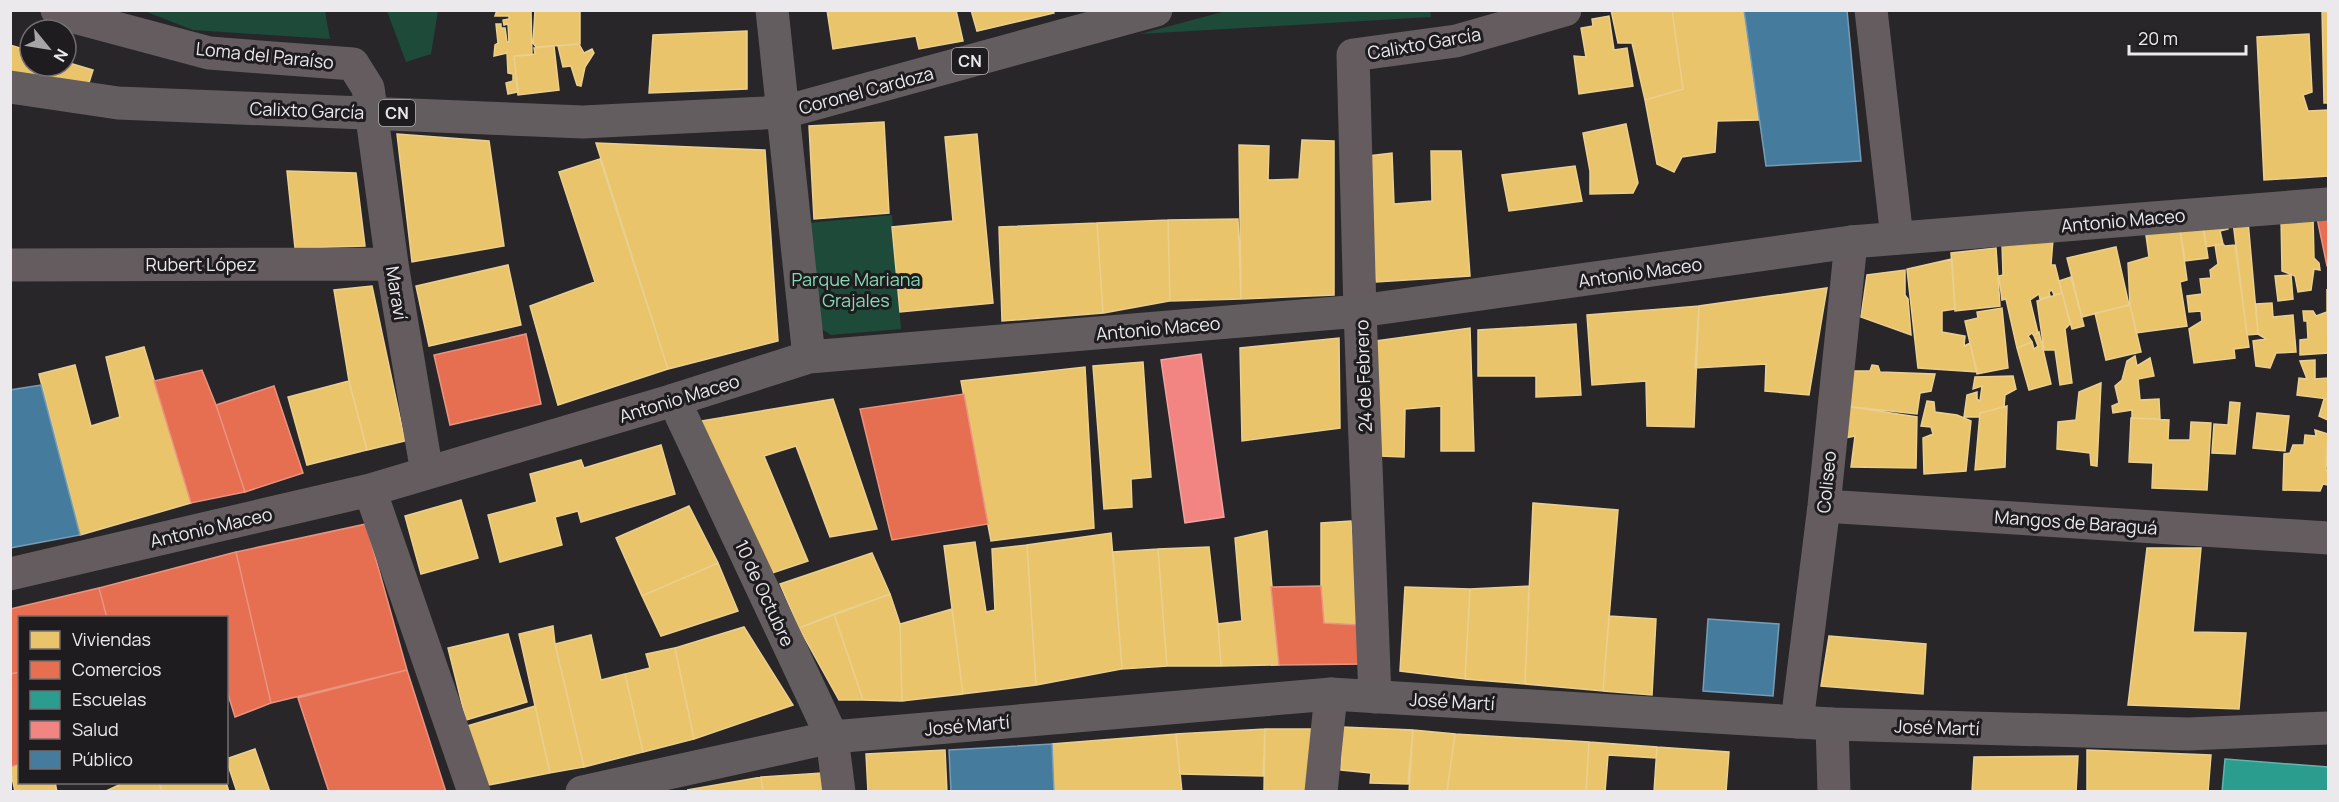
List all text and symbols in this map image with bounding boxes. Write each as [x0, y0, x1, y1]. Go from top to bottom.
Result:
north arrow [18, 18, 78, 78]
scale bar [2129, 18, 2246, 56]
street label: Calixto García [1365, 21, 1483, 65]
text: 20 m [2138, 26, 2178, 50]
street label: Loma del Paraíso [195, 36, 335, 74]
text: N [49, 45, 73, 66]
road number: CN [952, 48, 988, 74]
street label: Coronel Cardoza [796, 60, 936, 120]
street label: Calixto García [249, 96, 365, 124]
road number: CN [379, 100, 415, 126]
street label: Antonio Maceo [2060, 203, 2186, 237]
street label: Antonio Maceo [1577, 251, 1703, 293]
street label: Rubert López [145, 252, 257, 276]
street label: Maraví [381, 264, 413, 322]
park label: Parque Mariana Grajales [792, 267, 920, 312]
street label: Antonio Maceo [1095, 311, 1221, 345]
street label: 24 de Febrero [1349, 319, 1377, 433]
street label: Antonio Maceo [616, 368, 742, 428]
street label: Coliseo [1811, 450, 1841, 514]
street label: Antonio Maceo [148, 501, 274, 553]
street label: Mangos de Baraguá [1994, 504, 2158, 540]
street label: 10 de Octubre [730, 536, 800, 650]
legend [18, 616, 228, 784]
text: Viviendas [72, 627, 151, 651]
text: Comercios [72, 657, 161, 681]
text: Escuelas [72, 687, 147, 711]
street label: José Martí [1409, 687, 1495, 715]
street label: José Martí [923, 709, 1011, 741]
street label: José Martí [1894, 714, 1980, 740]
text: Salud [72, 717, 119, 741]
text: Público [72, 747, 133, 771]

